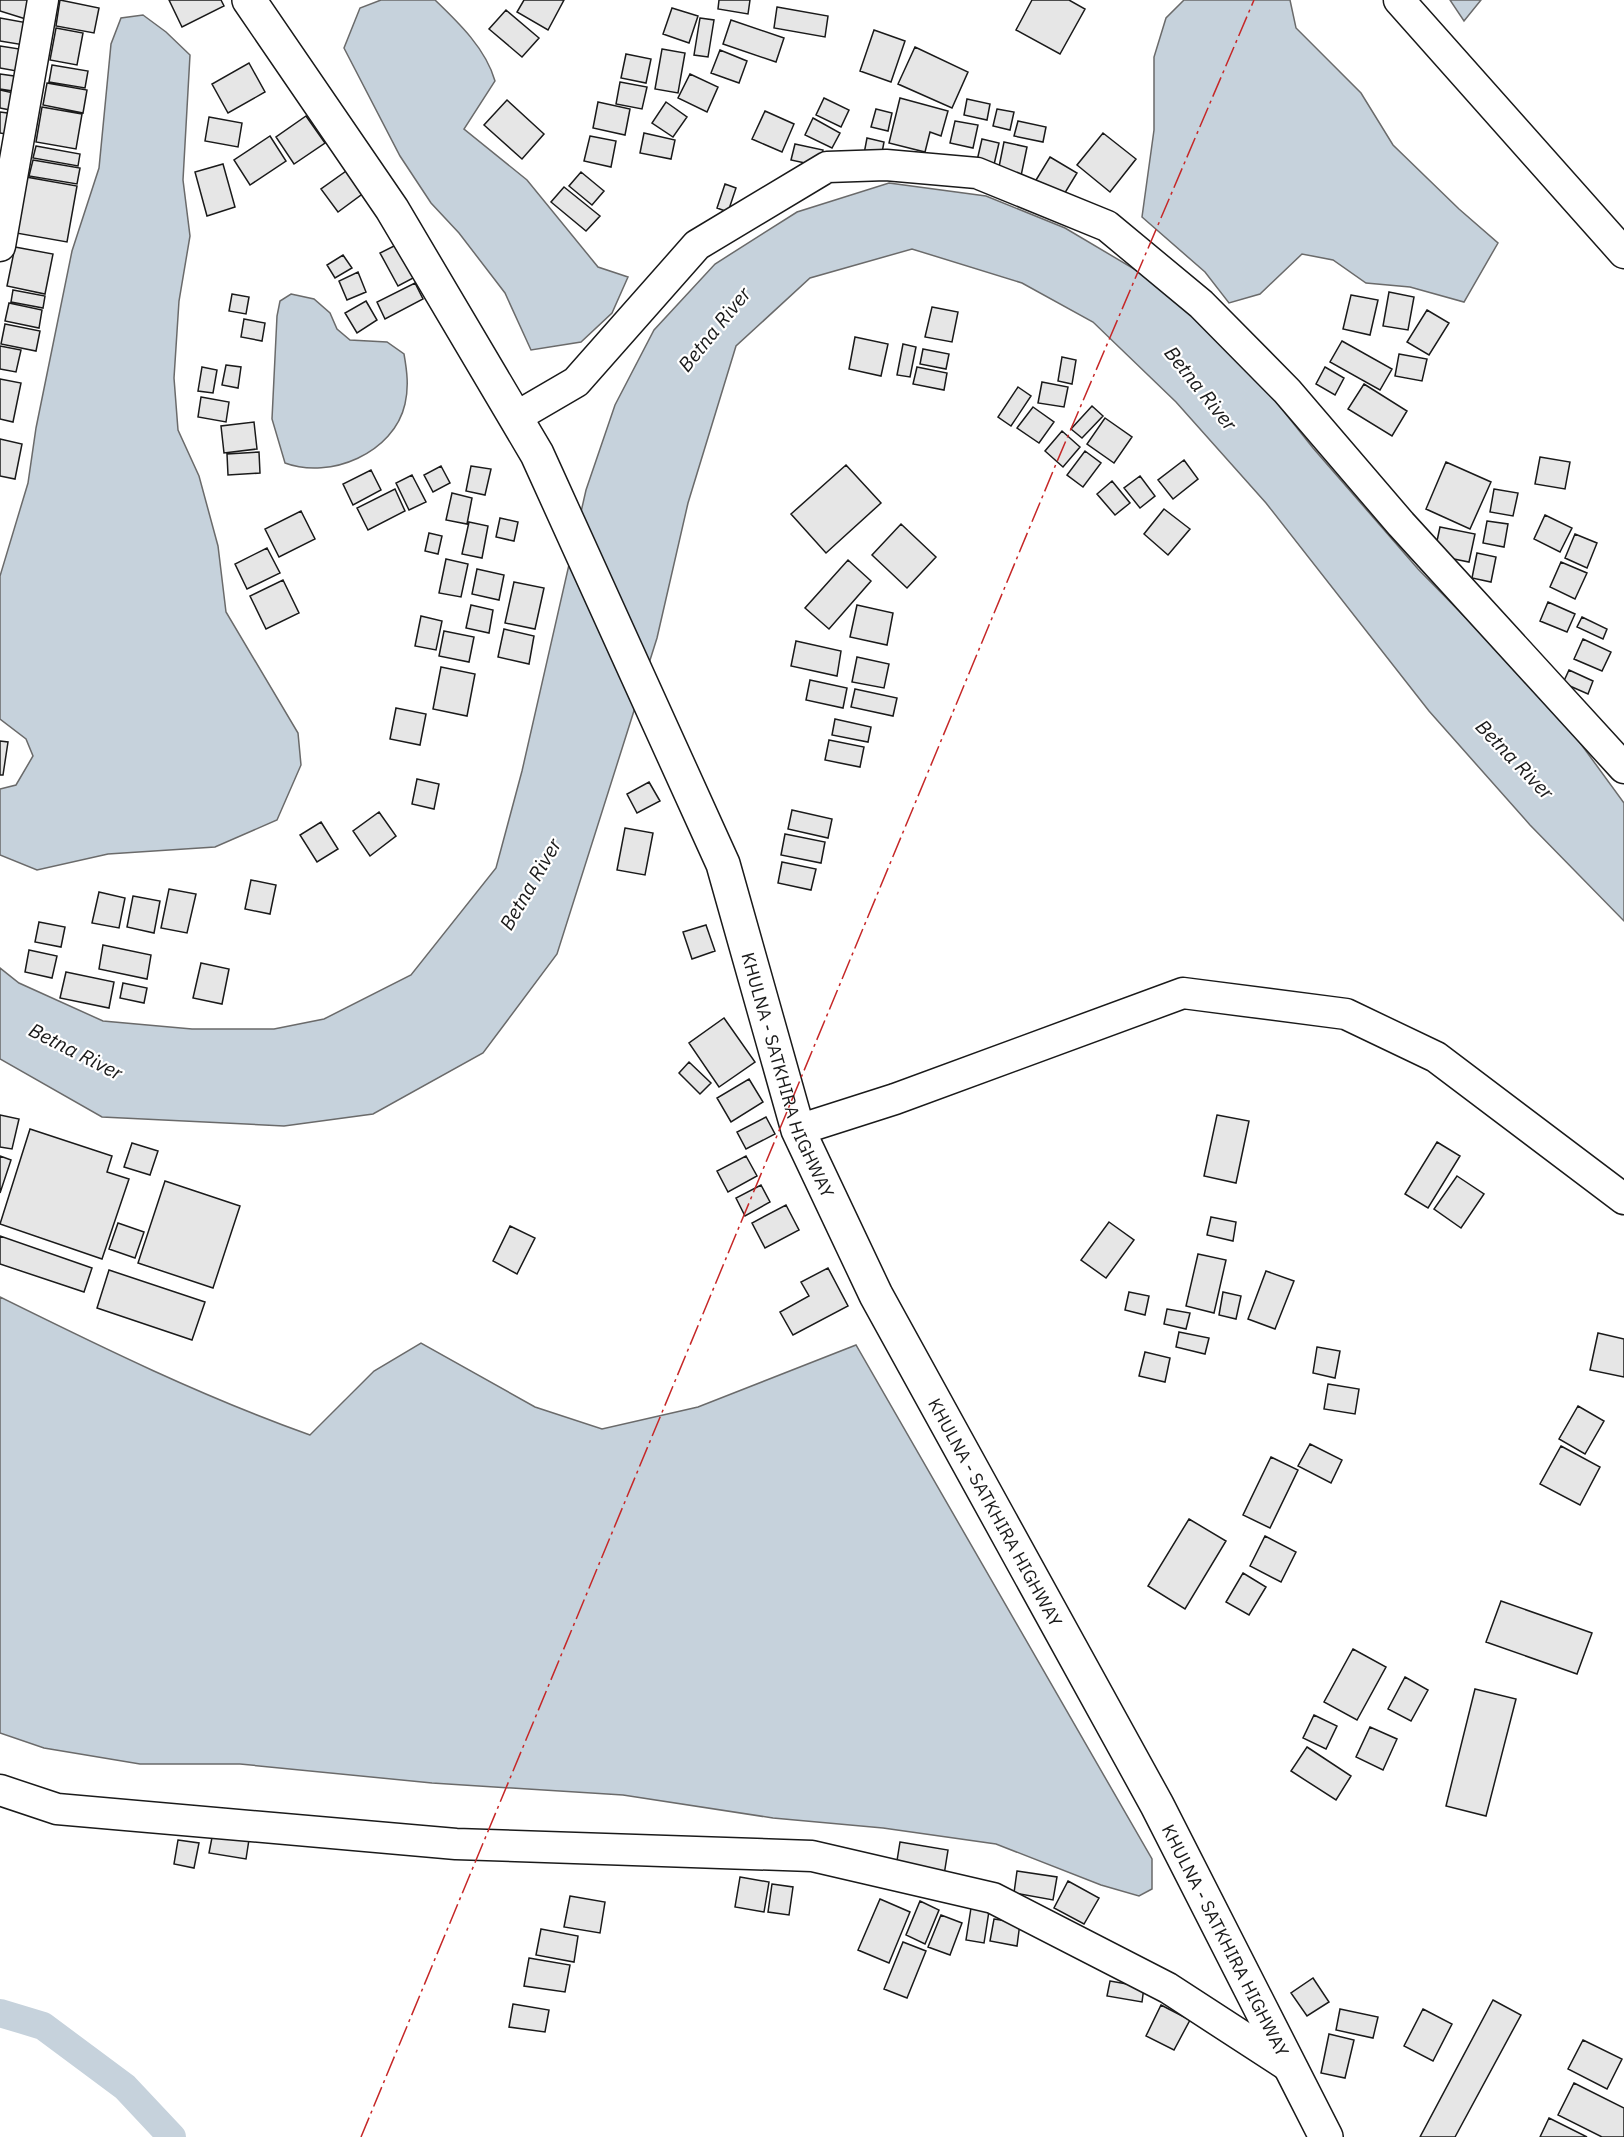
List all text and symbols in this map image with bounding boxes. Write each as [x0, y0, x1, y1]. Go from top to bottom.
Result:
water label: Betna River [672, 280, 757, 377]
water label: Betna River [1159, 340, 1244, 437]
water label: Betna River [1470, 713, 1560, 805]
water label: Betna River [493, 833, 567, 935]
street label: KHULNA - SATKHIRA HIGHWAY [737, 949, 840, 1201]
water label: Betna River [25, 1016, 128, 1086]
street label: KHULNA - SATKHIRA HIGHWAY [923, 1394, 1068, 1631]
street label: KHULNA - SATKHIRA HIGHWAY [1157, 1820, 1295, 2060]

